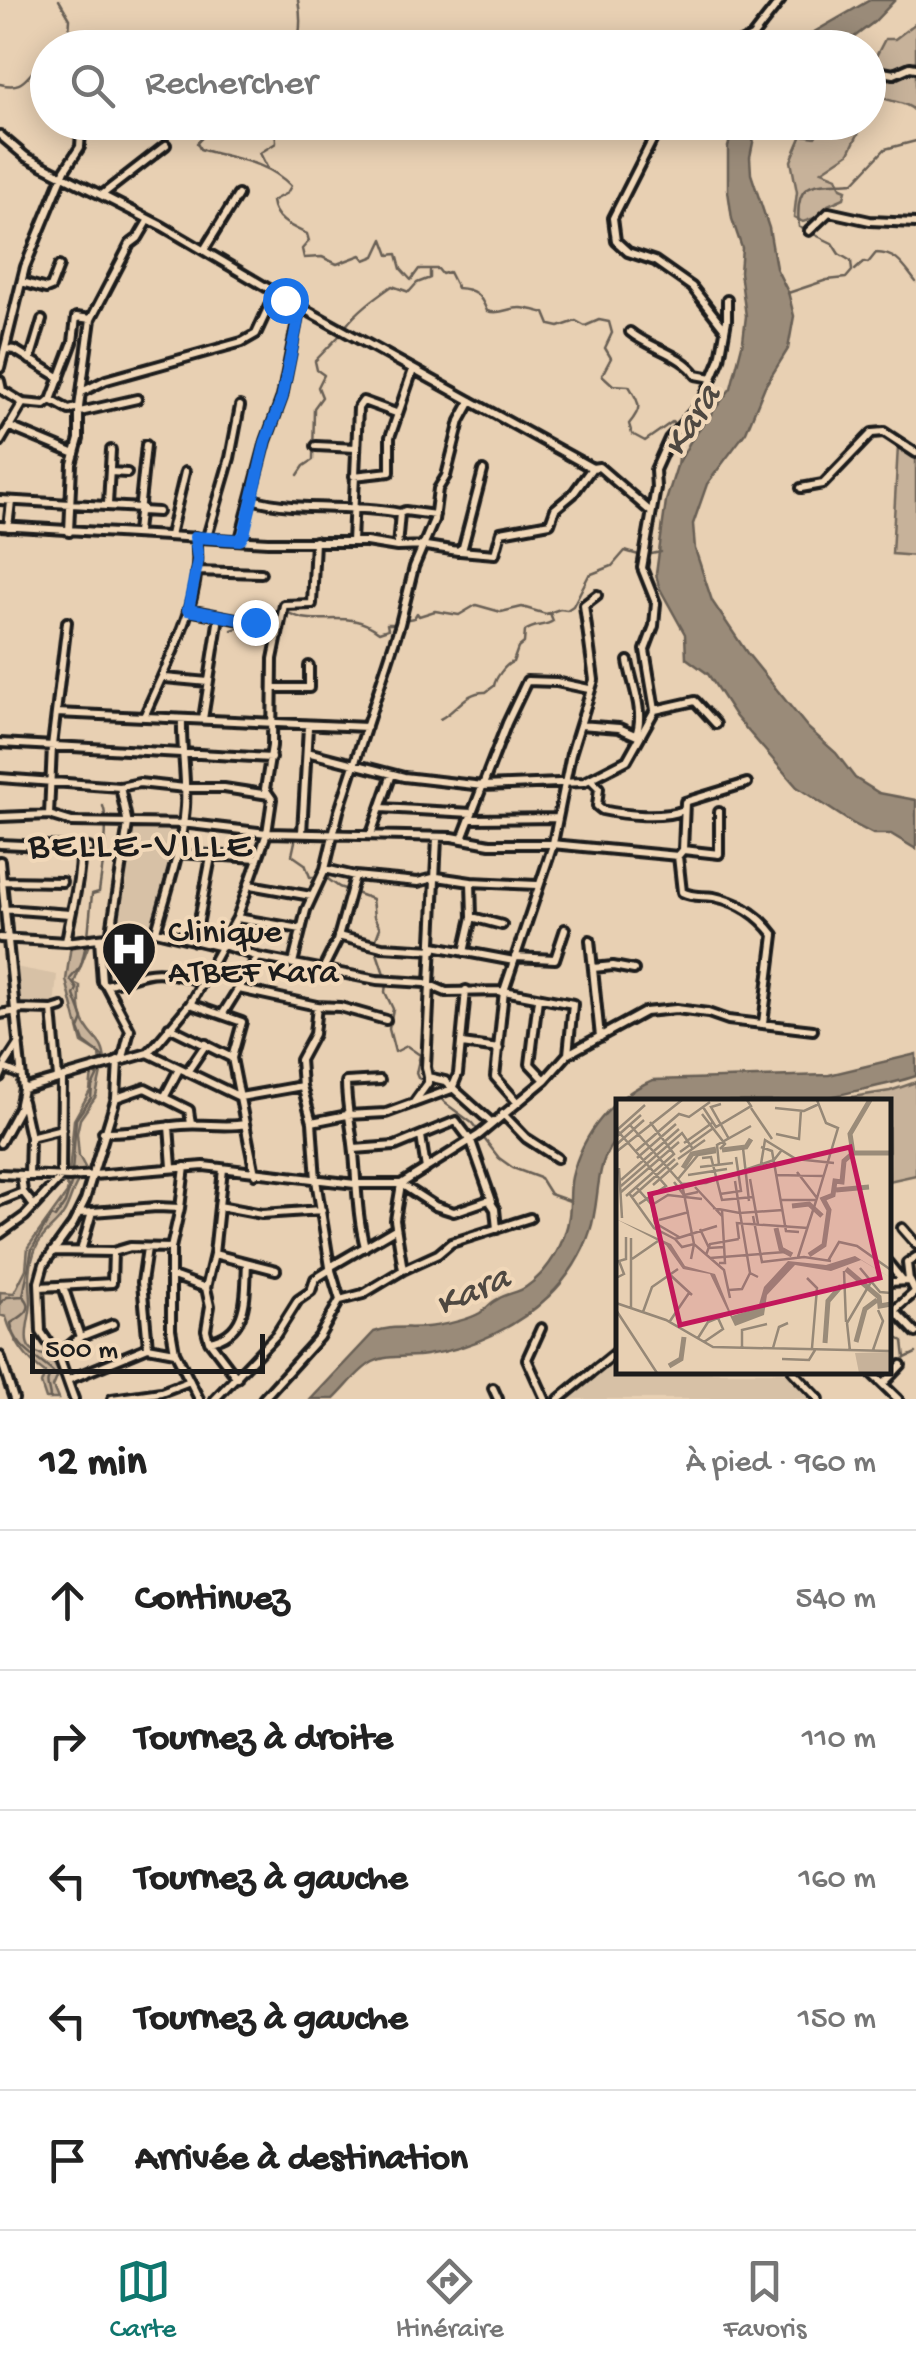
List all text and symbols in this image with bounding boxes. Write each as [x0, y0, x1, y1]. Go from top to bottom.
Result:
search box [30, 30, 886, 140]
icon: search [65, 58, 120, 113]
text: Rechercher [145, 63, 317, 107]
route start [263, 278, 309, 324]
water label: Kara [655, 376, 734, 466]
route end [233, 600, 279, 646]
district label: BELLE-VILLE [27, 824, 254, 871]
place label: Clinique ATBEF Kara [168, 914, 340, 995]
hospital icon: Clinique ATBEF Kara [99, 919, 159, 998]
inset map [616, 1099, 891, 1374]
water label: Kara [430, 1257, 519, 1329]
scale bar [30, 1329, 265, 1374]
text: 500 m [45, 1335, 118, 1368]
text: 12 min [40, 1440, 146, 1489]
text: À pied · 960 m [686, 1445, 876, 1483]
icon: ahead [40, 1573, 95, 1628]
text: Continuez [135, 1578, 289, 1622]
text: 540 m [796, 1581, 876, 1619]
icon: right [40, 1713, 95, 1768]
text: Tournez à droite [135, 1718, 393, 1762]
text: 110 m [802, 1721, 876, 1759]
icon: left [40, 1853, 95, 1908]
text: Tournez à gauche [135, 1858, 408, 1902]
text: 160 m [798, 1861, 876, 1899]
icon: left [40, 1993, 95, 2048]
text: Tournez à gauche [135, 1998, 408, 2042]
text: 150 m [798, 2001, 876, 2039]
icon: arrive [40, 2133, 95, 2188]
text: Arrivée à destination [135, 2138, 468, 2182]
tab: Carte [110, 2254, 176, 2347]
tab: Itinéraire [396, 2254, 504, 2347]
tab: Favoris [723, 2254, 806, 2347]

